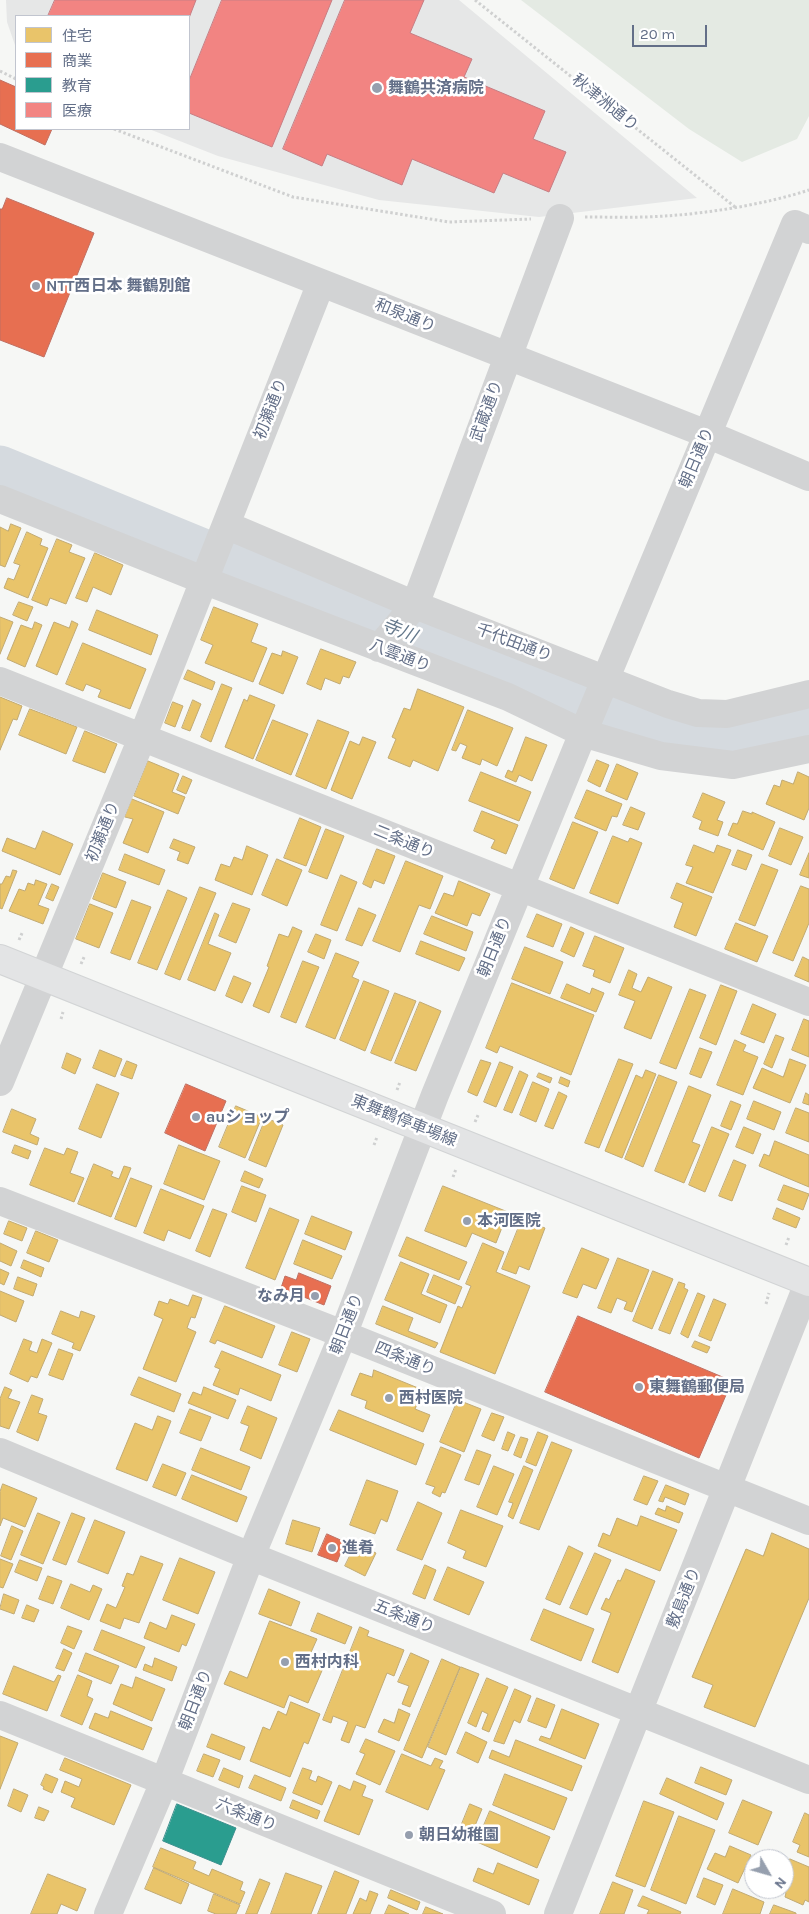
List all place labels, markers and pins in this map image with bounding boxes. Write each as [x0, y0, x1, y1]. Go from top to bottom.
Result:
place label: 舞鶴共済病院 [388, 78, 484, 98]
marker: 舞鶴共済病院 [370, 81, 384, 95]
place label: NTT西日本 舞鶴別館 [46, 276, 191, 296]
marker: NTT西日本 舞鶴別館 [30, 280, 42, 292]
place label: auショップ [206, 1107, 289, 1127]
marker: auショップ [190, 1111, 202, 1123]
place label: 本河医院 [477, 1211, 541, 1231]
marker: 本河医院 [461, 1215, 473, 1227]
place label: なみ月 [257, 1286, 305, 1306]
marker: なみ月 [309, 1290, 321, 1302]
place label: 東舞鶴郵便局 [649, 1377, 745, 1397]
marker: 東舞鶴郵便局 [633, 1381, 645, 1393]
place label: 西村医院 [399, 1388, 463, 1408]
marker: 西村医院 [383, 1392, 395, 1404]
place label: 進肴 [342, 1538, 374, 1558]
marker: 進肴 [326, 1542, 338, 1554]
place label: 西村内科 [295, 1652, 359, 1672]
marker: 西村内科 [279, 1656, 291, 1668]
place label: 朝日幼稚園 [419, 1825, 499, 1845]
marker: 朝日幼稚園 [403, 1829, 415, 1841]

